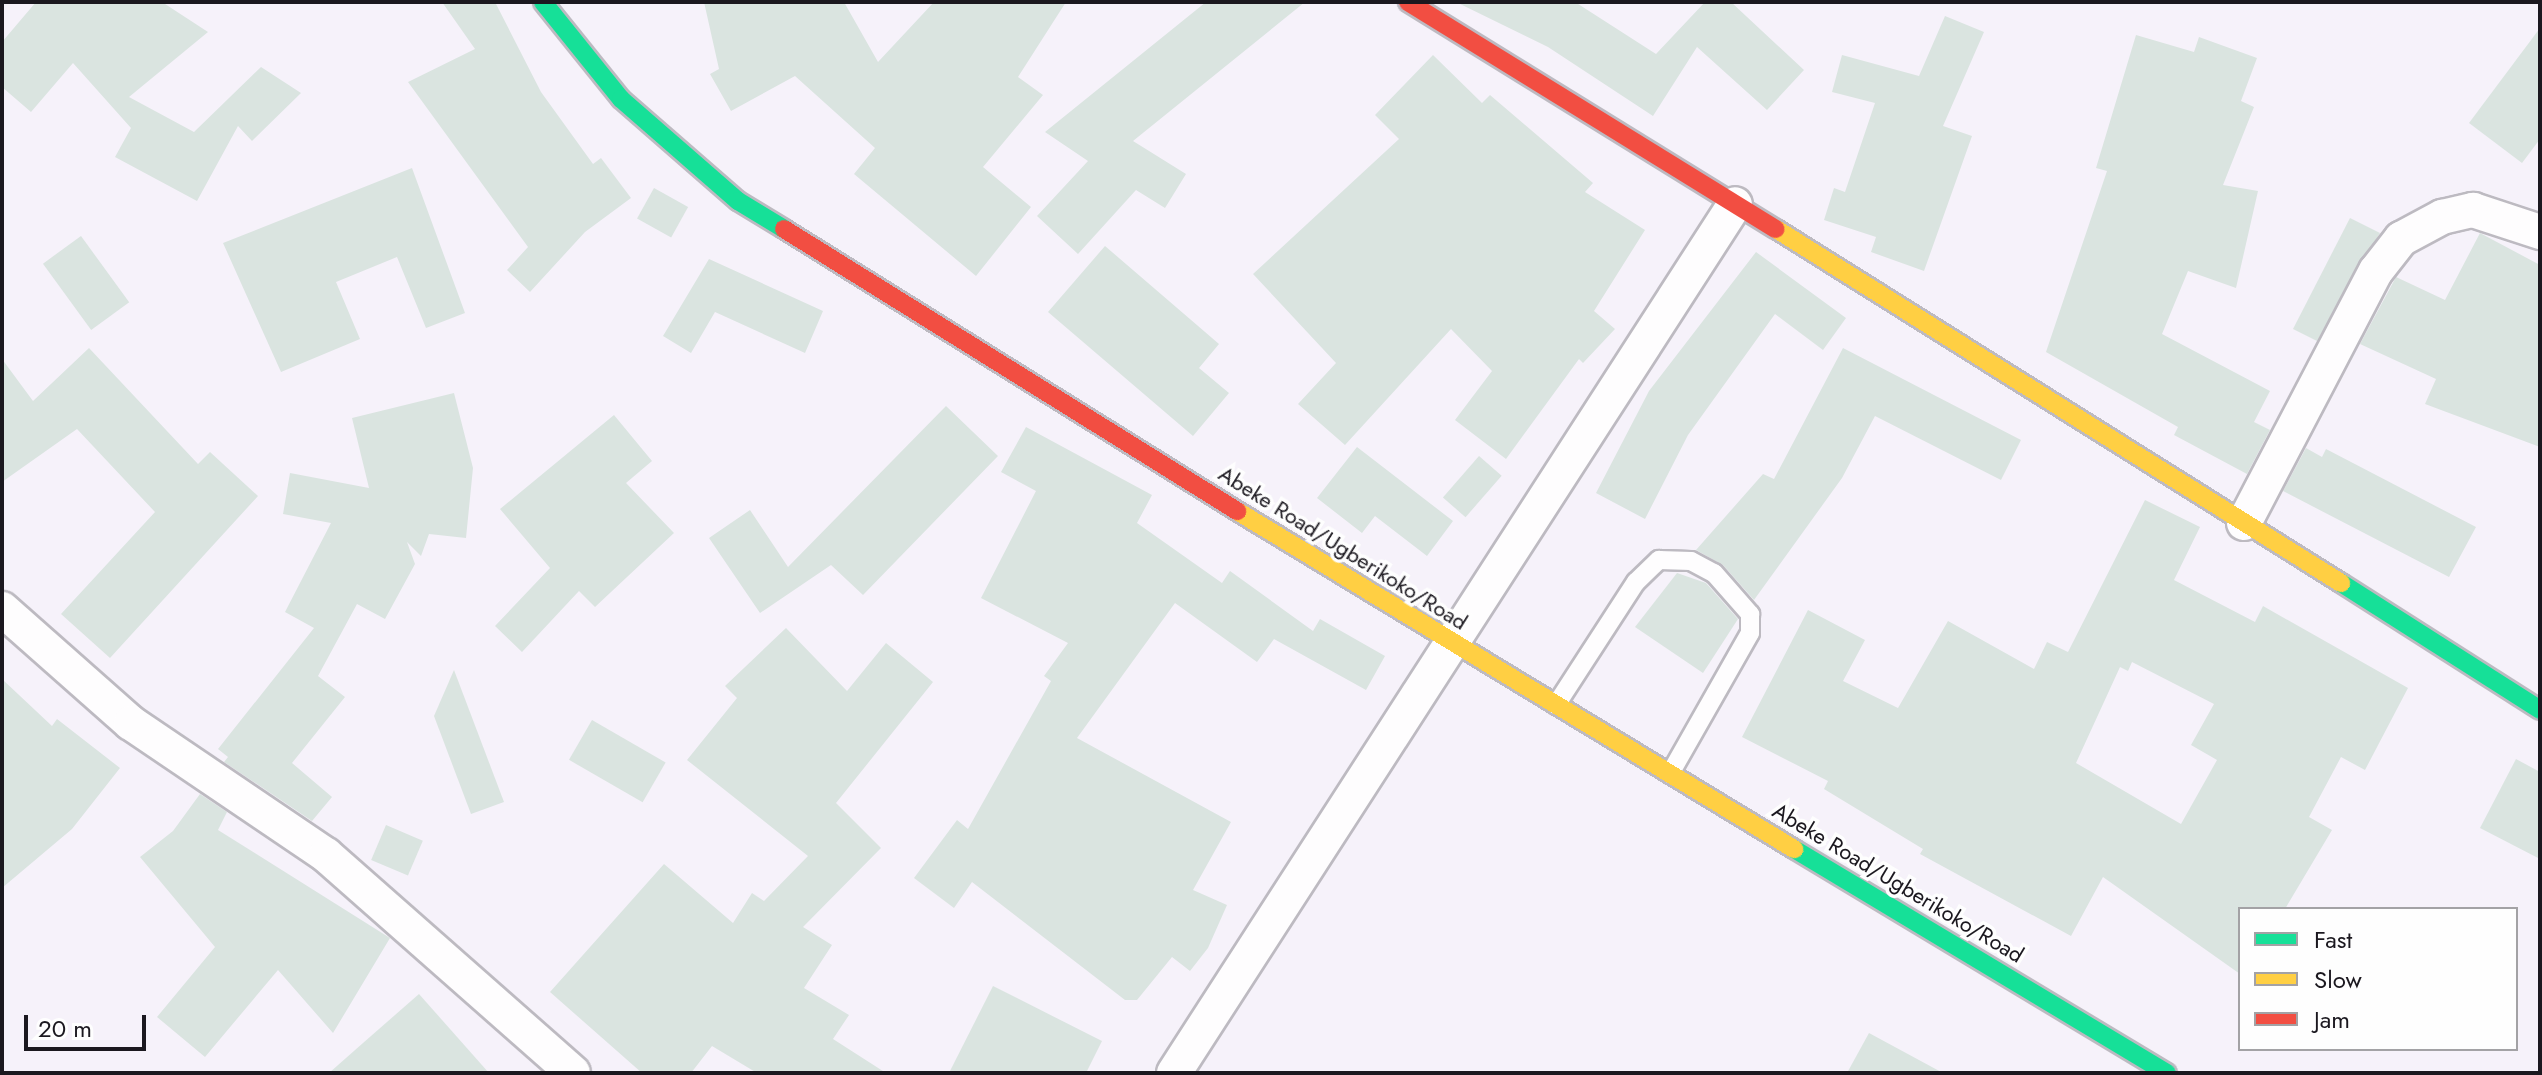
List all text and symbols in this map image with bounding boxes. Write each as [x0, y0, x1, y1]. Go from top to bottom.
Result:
street label: Abeke Road/Ugberikoko/Road [1214, 460, 1472, 636]
street label: Abeke Road/Ugberikoko/Road [1768, 797, 2028, 969]
legend [2238, 907, 2518, 1051]
text: Fast [2314, 922, 2352, 957]
text: Slow [2314, 962, 2362, 997]
scale bar [28, 999, 150, 1049]
text: Jam [2314, 1002, 2350, 1037]
text: 20 m [38, 1011, 92, 1046]

